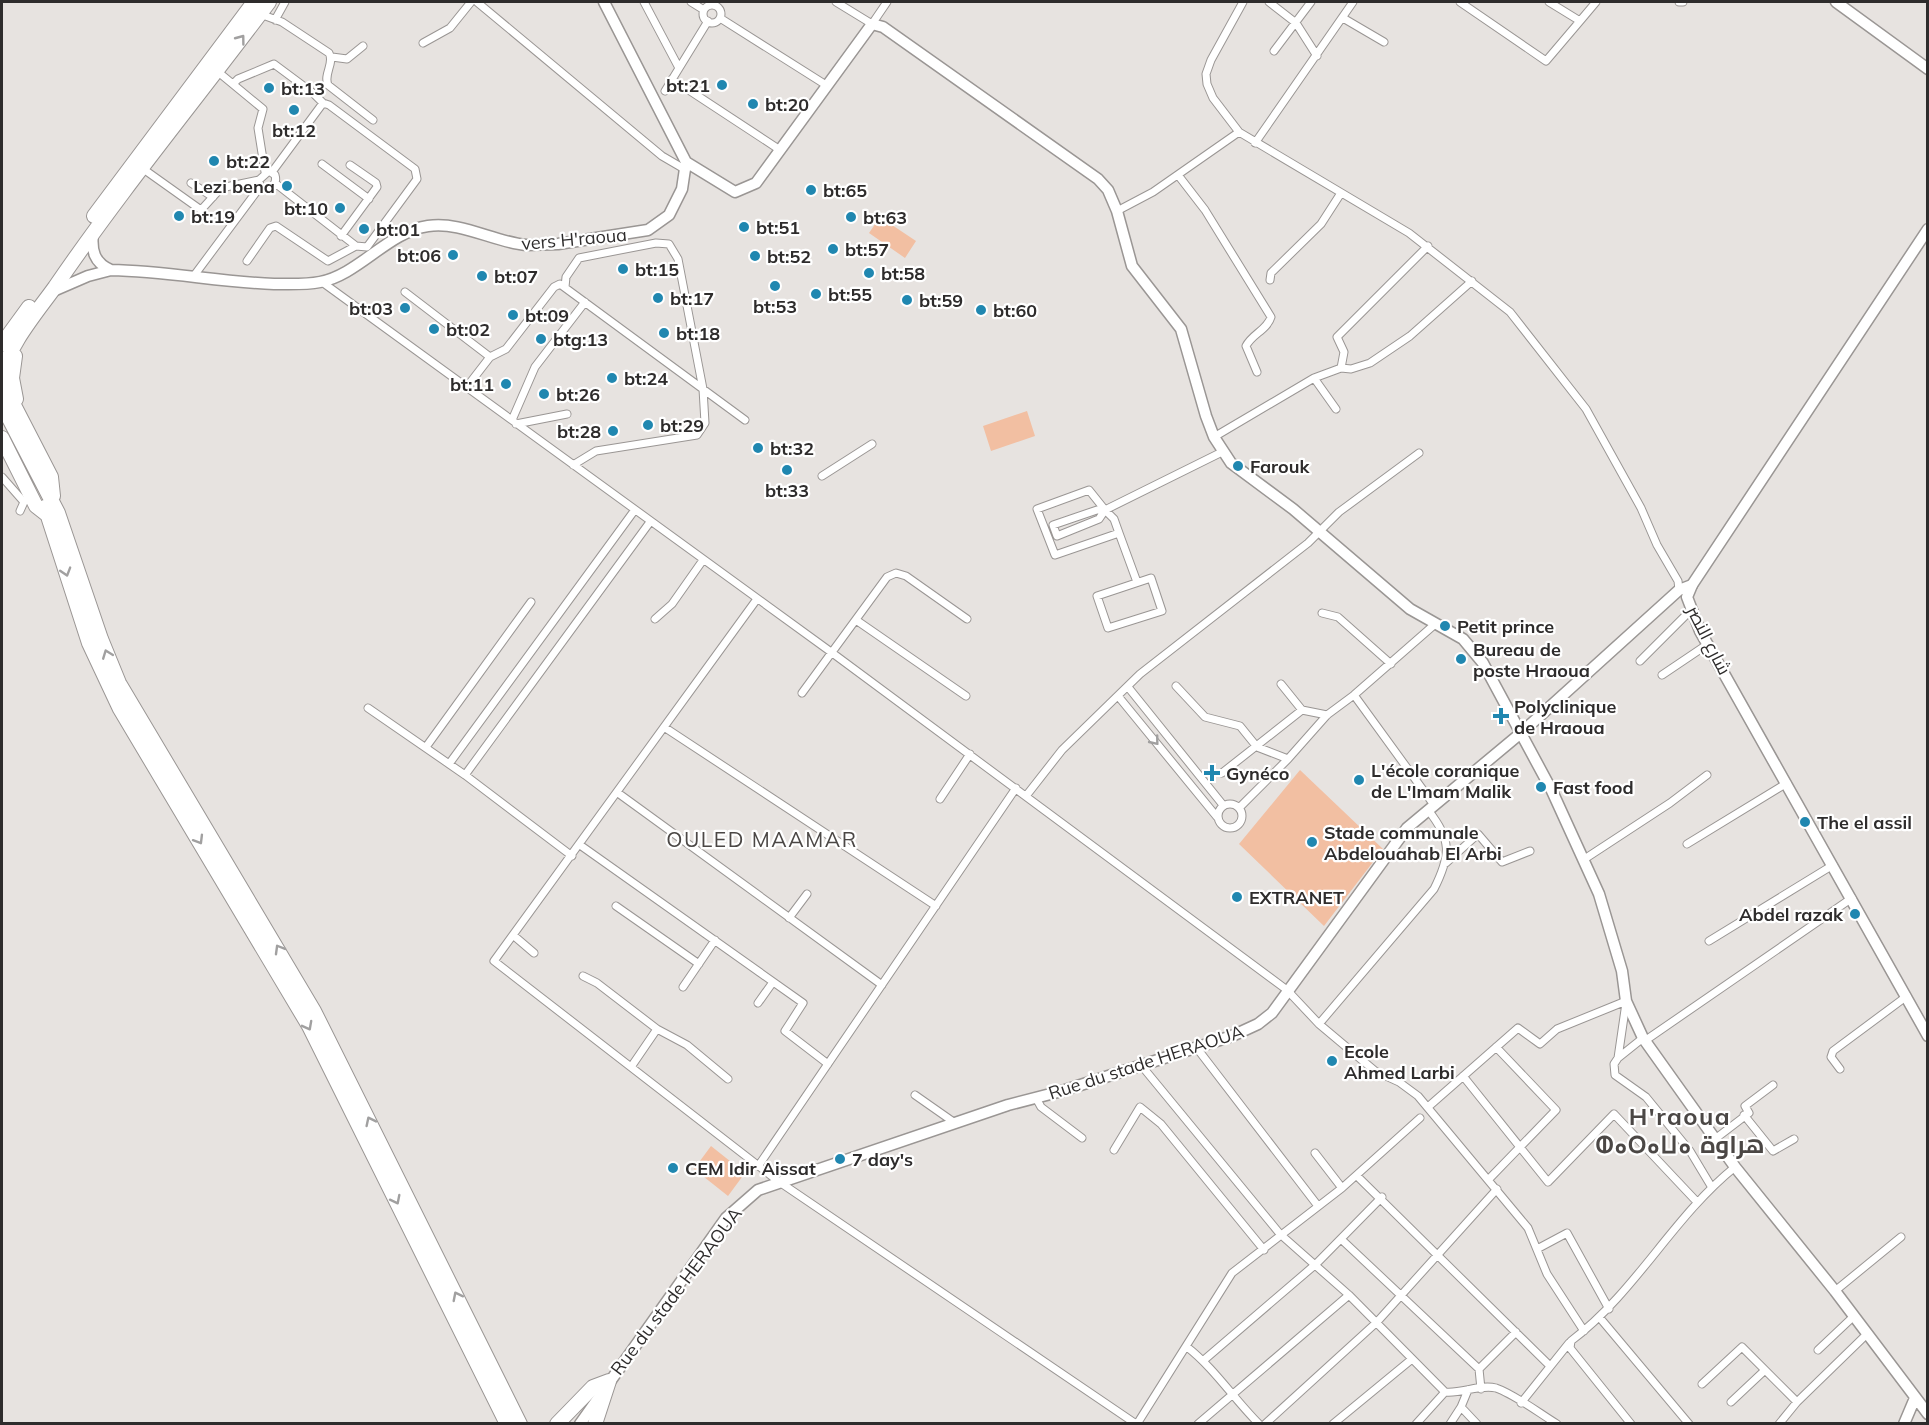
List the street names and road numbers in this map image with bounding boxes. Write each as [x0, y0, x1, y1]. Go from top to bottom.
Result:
street label: vers H'raoua [520, 223, 628, 255]
street label: شارع النصر [1680, 601, 1736, 679]
street label: Rue du stade HERAOUA [1045, 1020, 1247, 1104]
street label: Rue du stade HERAOUA [605, 1203, 747, 1379]

